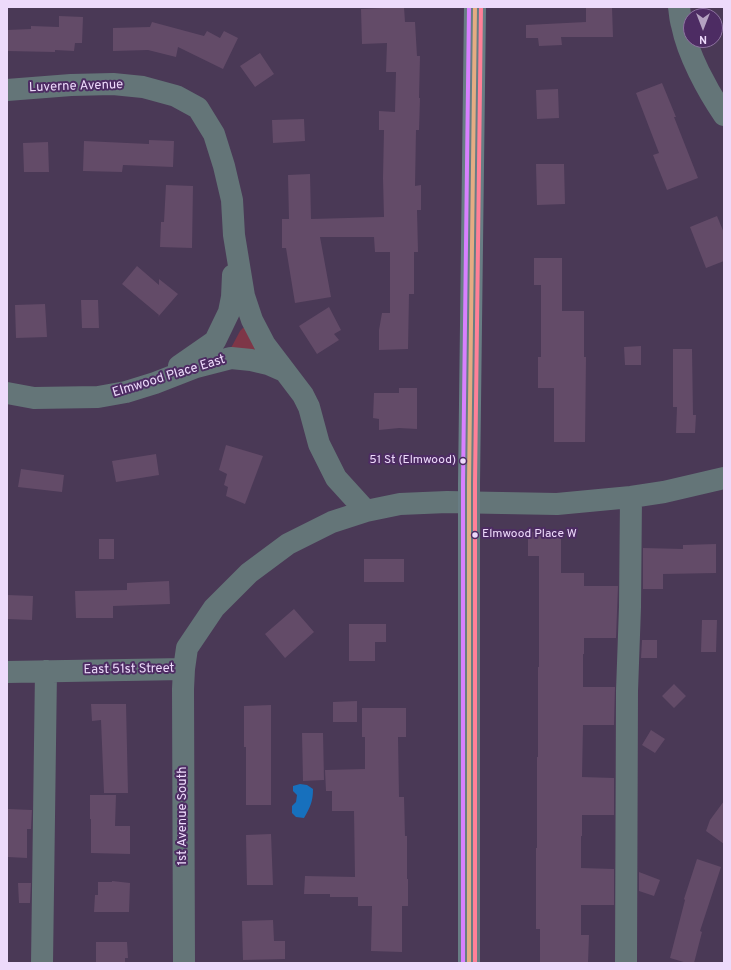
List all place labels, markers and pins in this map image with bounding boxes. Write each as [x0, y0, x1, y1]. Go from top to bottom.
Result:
place label: 51 St (Elmwood) [369, 454, 456, 468]
marker: 51 St (Elmwood) [458, 456, 468, 466]
place label: Elmwood Place W [482, 528, 577, 542]
marker: Elmwood Place W [470, 530, 480, 540]

